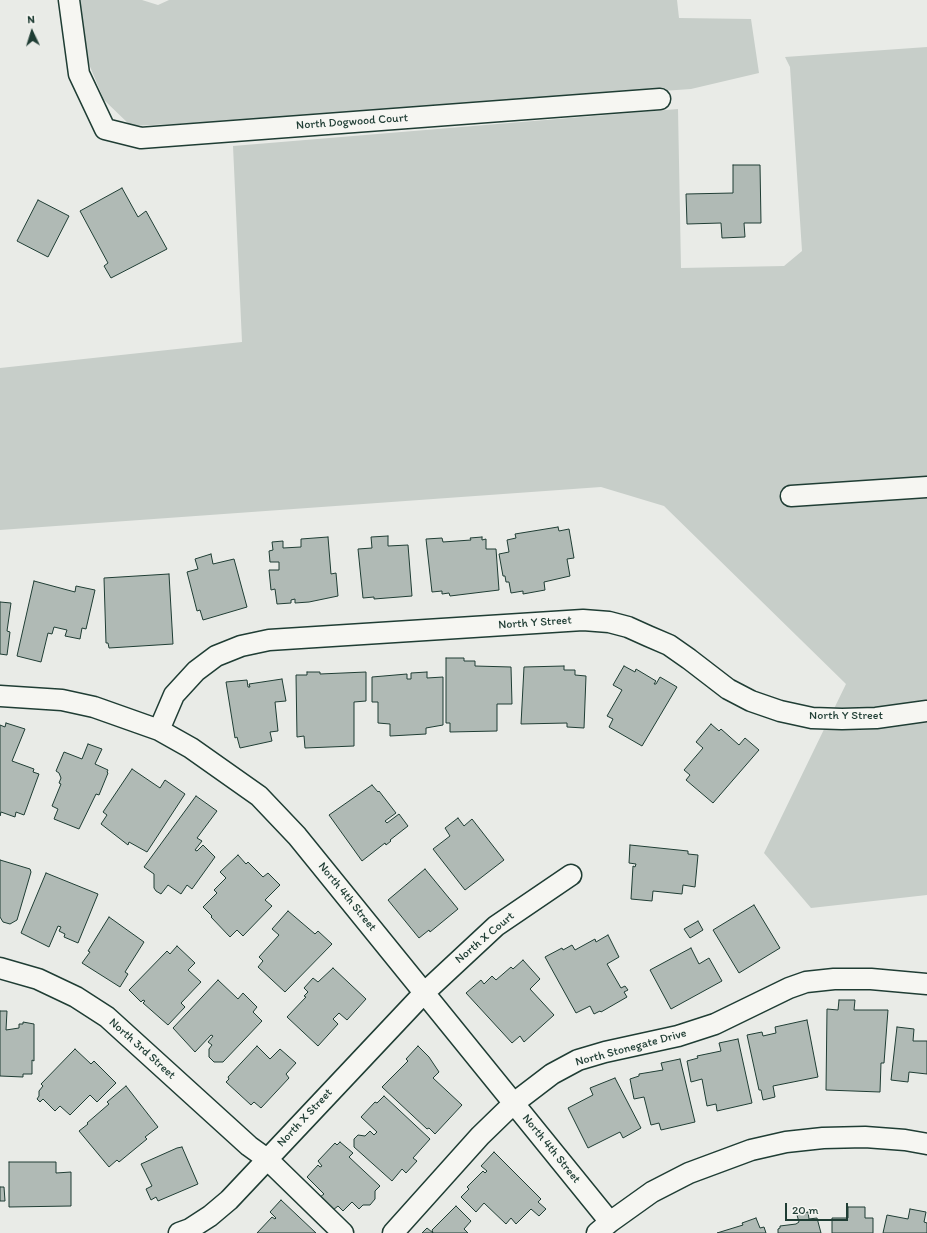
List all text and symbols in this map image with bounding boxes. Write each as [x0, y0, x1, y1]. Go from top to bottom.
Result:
north arrow [12, 12, 52, 52]
text: N [27, 13, 35, 26]
street label: North Dogwood Court [296, 111, 408, 133]
street label: North Y Street [498, 613, 572, 633]
street label: North Y Street [809, 709, 883, 723]
street label: North 4th Street [315, 859, 379, 935]
street label: North X Court [453, 909, 517, 967]
street label: North 3rd Street [106, 1015, 178, 1083]
street label: North Stonegate Drive [574, 1026, 688, 1070]
street label: North X Street [274, 1086, 336, 1150]
street label: North 4th Street [519, 1111, 583, 1187]
scale bar [787, 1195, 850, 1221]
text: 20 m [792, 1203, 819, 1217]

